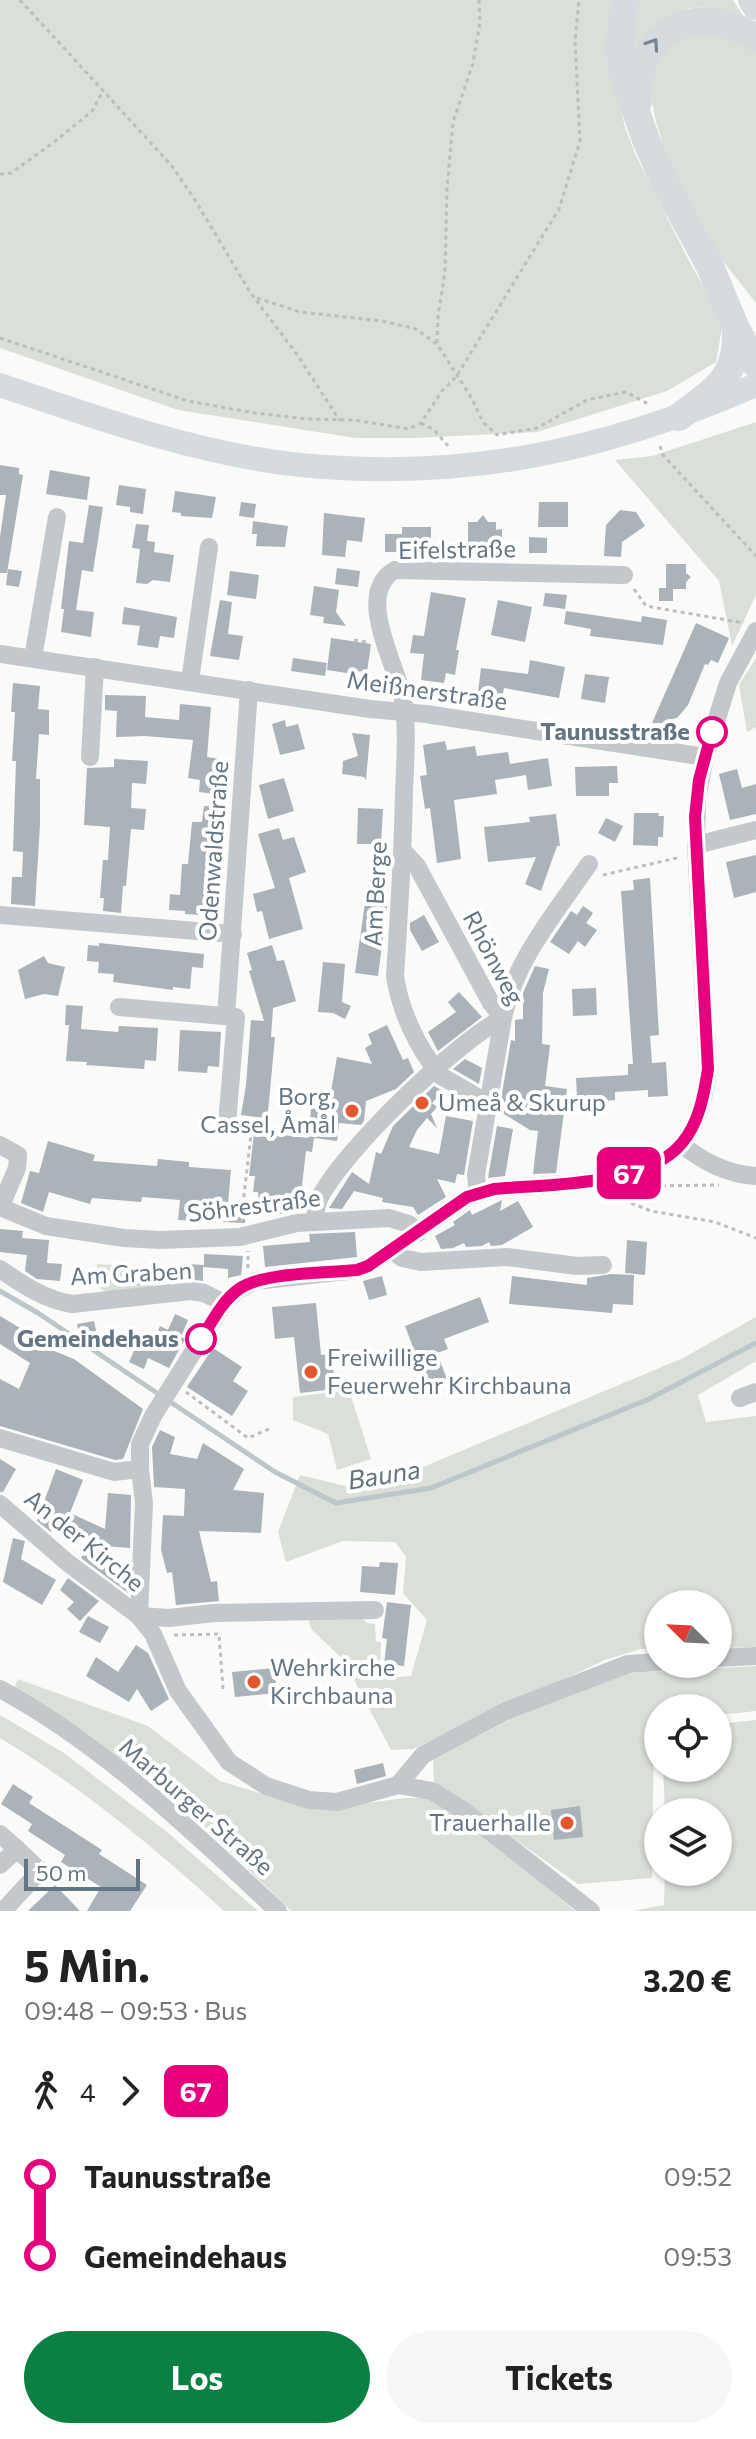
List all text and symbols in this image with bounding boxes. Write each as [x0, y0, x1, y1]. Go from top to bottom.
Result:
one-way arrow [643, 38, 658, 53]
street label: Eifelstraße [398, 533, 516, 564]
street label: Meißnerstraße [345, 664, 509, 715]
place label: Taunusstraße [540, 716, 690, 745]
marker: Taunusstraße [697, 717, 727, 747]
street label: Odenwaldstraße [192, 760, 233, 942]
street label: Am Berge [357, 841, 392, 947]
street label: Rhönweg [458, 905, 531, 1009]
place label: Borg, Cassel, Åmål [200, 1081, 336, 1138]
place label: Umeå & Skurup [438, 1087, 606, 1116]
marker: Umeå & Skurup [413, 1094, 431, 1112]
marker: Borg, Cassel, Åmål [343, 1102, 361, 1120]
line badge: 67 [593, 1147, 665, 1199]
text: 67 [613, 1156, 645, 1190]
street label: Söhrestraße [186, 1182, 322, 1227]
street label: Am Graben [69, 1255, 193, 1290]
place label: Gemeindehaus [17, 1323, 179, 1352]
marker: Gemeindehaus [186, 1324, 216, 1354]
place label: Freiwillige Feuerwehr Kirchbauna [327, 1342, 571, 1399]
marker: Freiwillige Feuerwehr Kirchbauna [302, 1363, 320, 1381]
water label: Bauna [345, 1452, 422, 1495]
street label: An der Kirche [19, 1483, 151, 1597]
north arrow [644, 1590, 732, 1678]
map controls [644, 1590, 732, 1886]
place label: Wehrkirche Kirchbauna [270, 1652, 395, 1709]
marker: Wehrkirche Kirchbauna [245, 1673, 263, 1691]
button: locate [644, 1694, 732, 1782]
street label: Marburger Straße [114, 1731, 280, 1881]
button: layers [644, 1798, 732, 1886]
place label: Trauerhalle [429, 1807, 551, 1836]
marker: Trauerhalle [558, 1814, 576, 1832]
scale bar [24, 1855, 140, 1891]
text: 50 m [36, 1859, 86, 1886]
text: 5 Min. [24, 1937, 150, 1991]
text: 3.20 € [643, 1961, 732, 1998]
text: 09:48 – 09:53 · Bus [24, 1994, 247, 2025]
icon: walk [24, 2069, 68, 2113]
icon: forward [108, 2069, 152, 2113]
text: 67 [180, 2074, 212, 2108]
text: 4 [80, 2076, 96, 2107]
text: Taunusstraße [84, 2157, 271, 2194]
text: 09:52 [664, 2160, 732, 2191]
text: Gemeindehaus [84, 2237, 287, 2274]
text: 09:53 [663, 2240, 732, 2271]
button: Los [24, 2331, 370, 2423]
button: Tickets [386, 2331, 732, 2423]

